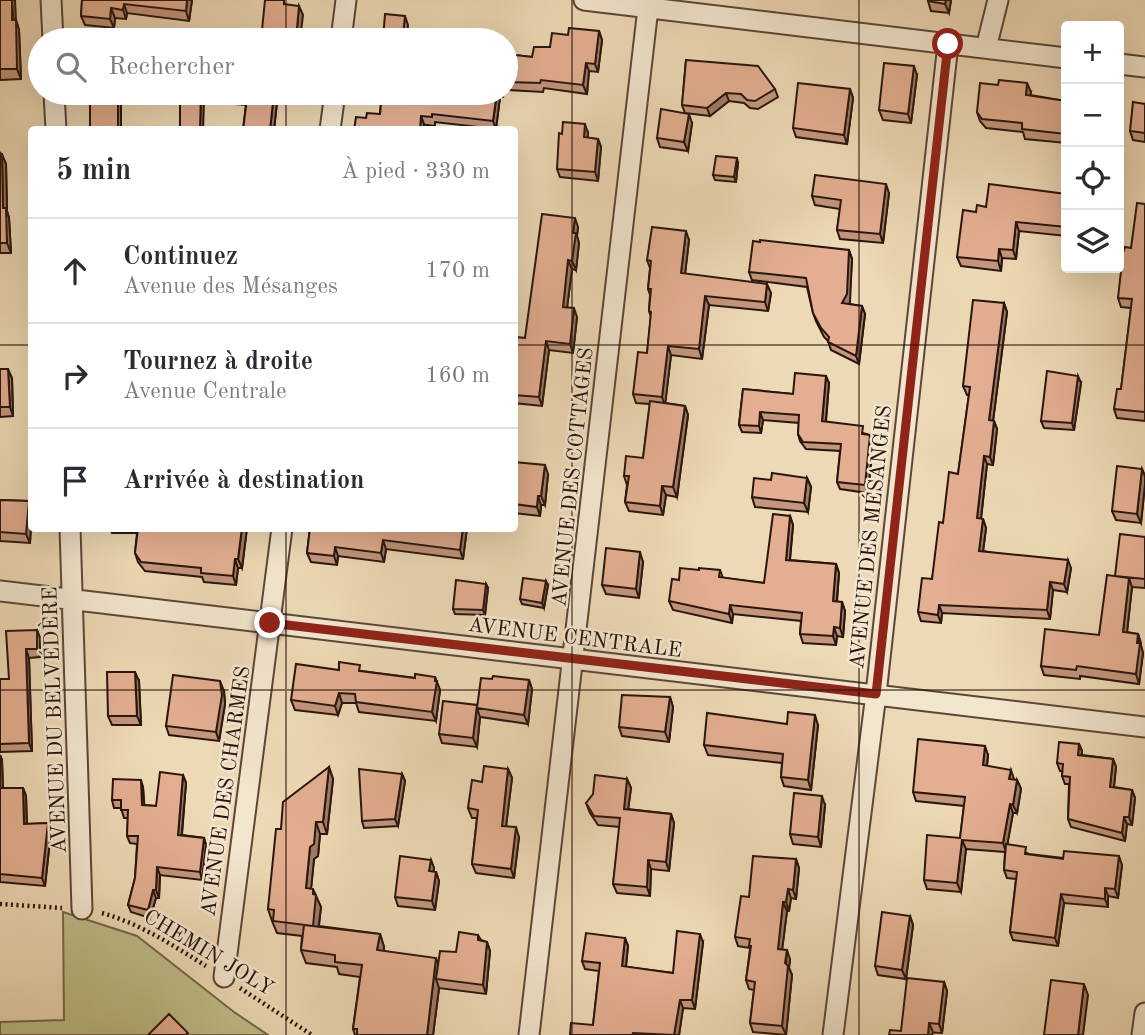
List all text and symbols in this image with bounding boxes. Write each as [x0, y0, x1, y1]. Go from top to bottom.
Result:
map controls [1061, 21, 1124, 273]
button: + [1061, 21, 1124, 84]
search box [28, 28, 518, 105]
route start [932, 28, 963, 59]
icon: search [52, 48, 90, 86]
text: Rechercher [108, 54, 235, 80]
button: − [1061, 84, 1124, 147]
button: locate [1061, 147, 1124, 210]
text: 5 min [56, 156, 131, 186]
text: À pied · 330 m [341, 160, 490, 183]
button: layers [1061, 210, 1124, 273]
text: Continuez [123, 244, 238, 270]
icon: ahead [56, 252, 94, 290]
text: 170 m [425, 259, 490, 282]
text: Avenue des Mésanges [123, 275, 338, 298]
street label: AVENUE DES COTTAGES [549, 346, 598, 608]
text: Tournez à droite [123, 349, 313, 375]
icon: right [56, 357, 94, 395]
text: 160 m [425, 364, 490, 387]
text: Avenue Centrale [123, 380, 287, 403]
street label: AVENUE DES MÉSANGES [843, 404, 896, 670]
icon: arrive [56, 462, 94, 500]
text: Arrivée à destination [123, 468, 365, 494]
street label: AVENUE DU BELVÉDÈRE [36, 586, 71, 854]
route end [254, 607, 285, 638]
street label: AVENUE CENTRALE [467, 615, 683, 662]
street label: AVENUE DES CHARMES [198, 665, 254, 918]
street label: CHEMIN JOLY [140, 906, 277, 1000]

